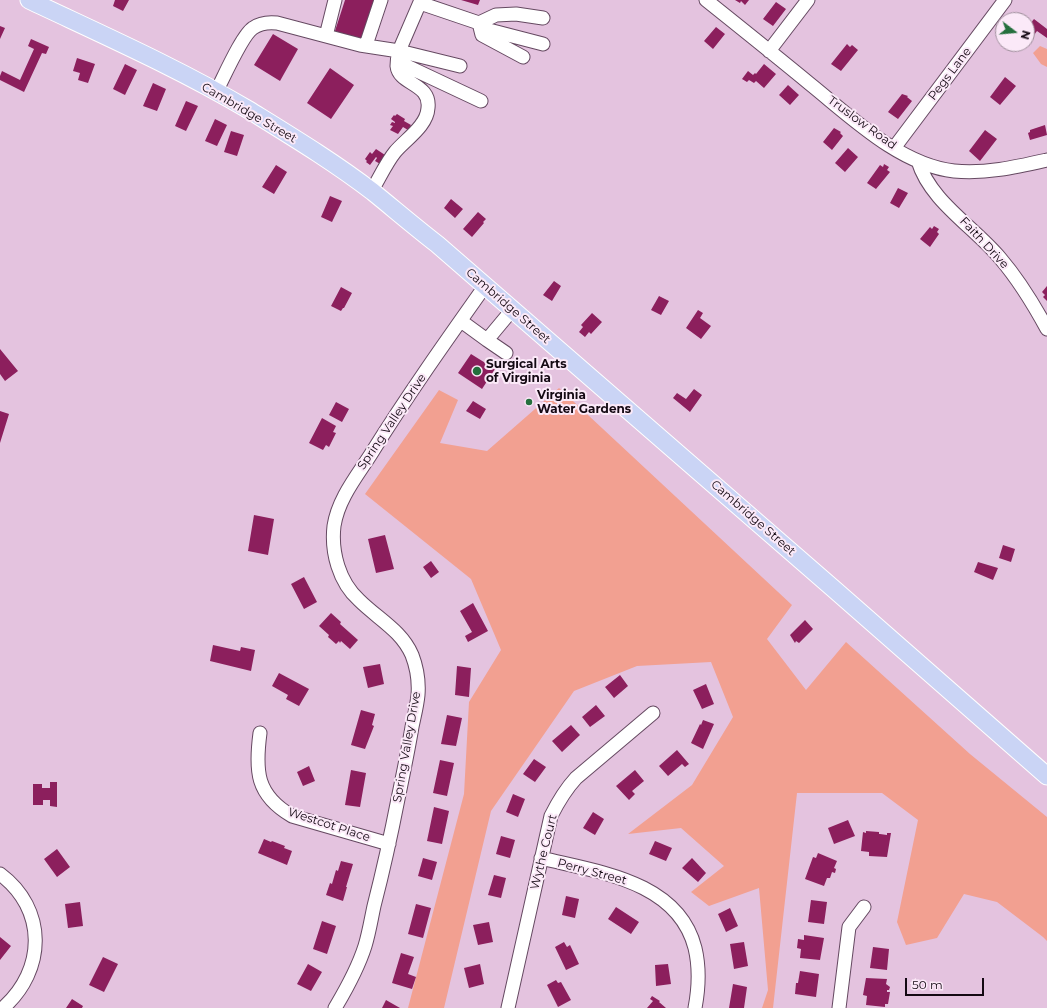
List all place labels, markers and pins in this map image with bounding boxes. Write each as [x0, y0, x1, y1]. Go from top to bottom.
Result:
place label: Surgical Arts of Virginia [486, 357, 567, 385]
marker: Surgical Arts of Virginia [471, 365, 483, 377]
place label: Virginia Water Gardens [537, 388, 631, 416]
marker: Virginia Water Gardens [524, 397, 534, 407]

